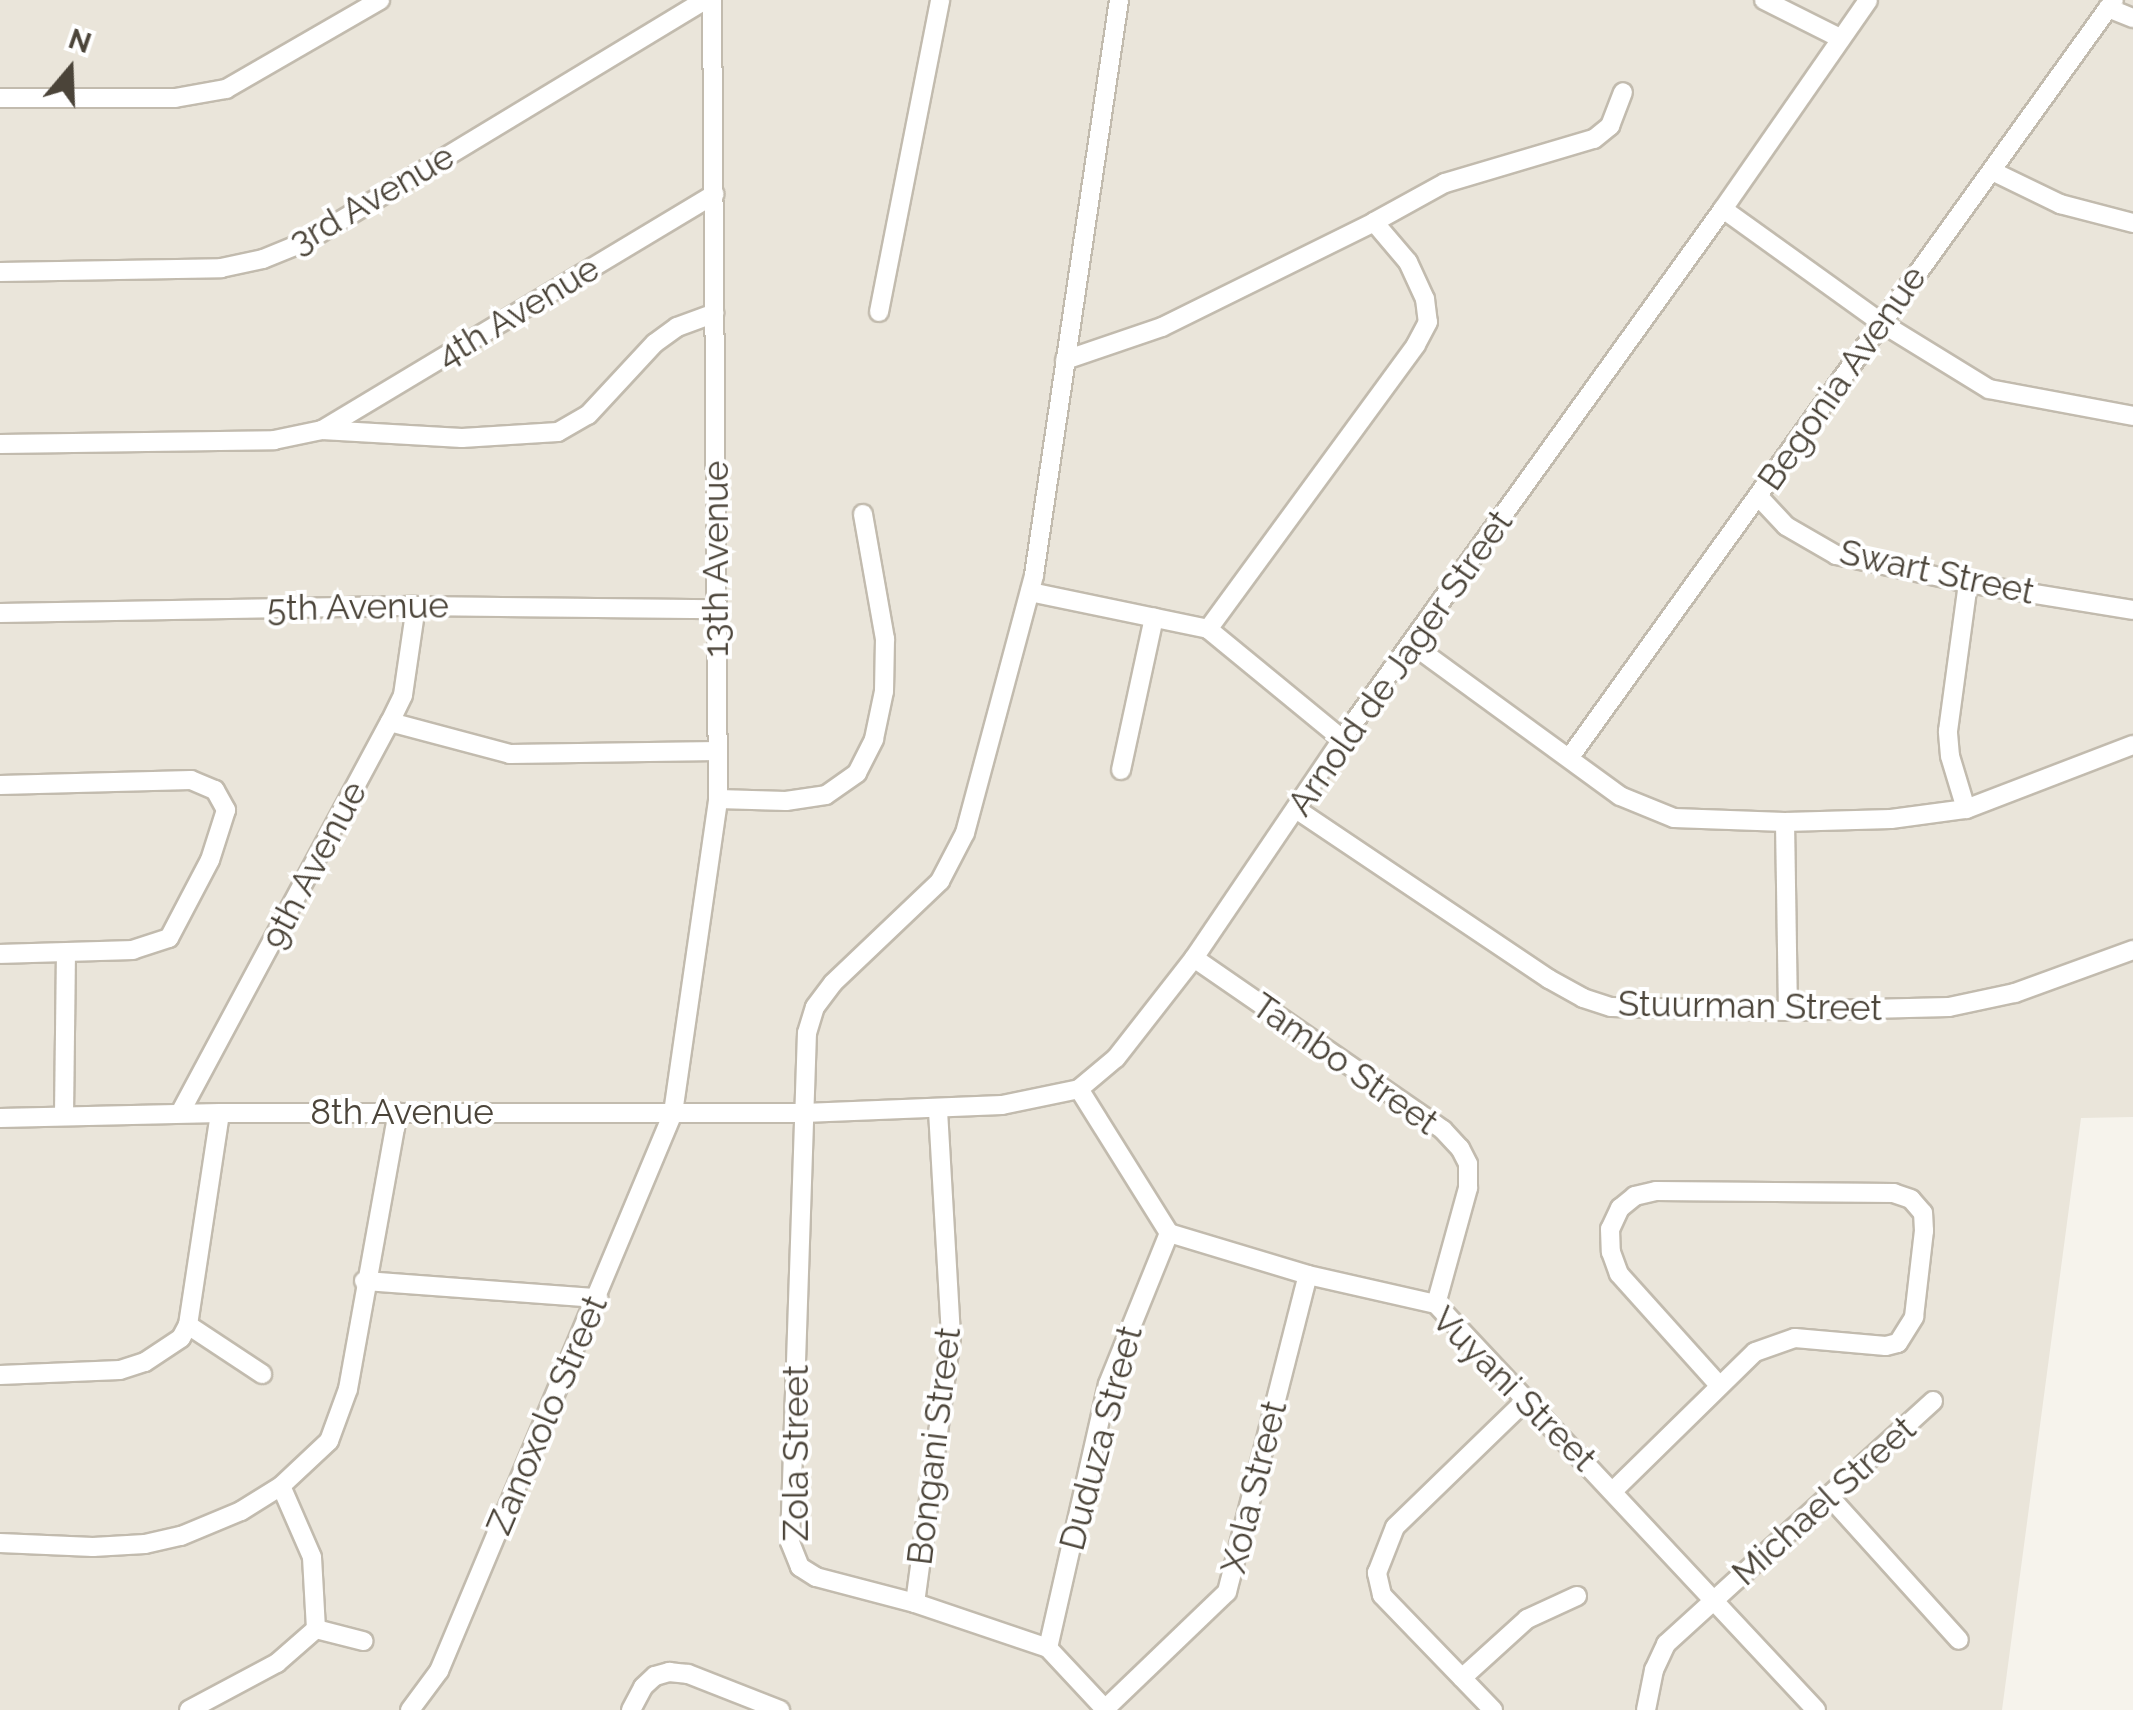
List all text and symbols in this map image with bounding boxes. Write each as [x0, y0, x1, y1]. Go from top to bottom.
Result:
north arrow [20, 20, 120, 120]
text: N [64, 22, 95, 60]
street label: 3rd Avenue [282, 135, 462, 263]
street label: 4th Avenue [429, 247, 607, 377]
street label: Begonia Avenue [1749, 257, 1935, 499]
street label: 13th Avenue [695, 460, 737, 658]
street label: Arnold de Jager Street [1278, 502, 1522, 824]
street label: Swart Street [1836, 531, 2038, 613]
street label: 5th Avenue [266, 584, 450, 630]
street label: 9th Avenue [252, 774, 376, 956]
street label: Stuurman Street [1618, 983, 1882, 1029]
street label: Tambo Street [1244, 984, 1446, 1144]
street label: 8th Avenue [310, 1091, 494, 1133]
street label: Zanoxolo Street [478, 1289, 616, 1541]
street label: Vuyani Street [1423, 1298, 1605, 1480]
street label: Duduza Street [1051, 1321, 1151, 1555]
street label: Bongani Street [899, 1325, 969, 1567]
street label: Zola Street [775, 1365, 817, 1541]
street label: Xola Street [1212, 1396, 1296, 1578]
street label: Michael Street [1723, 1407, 1925, 1595]

